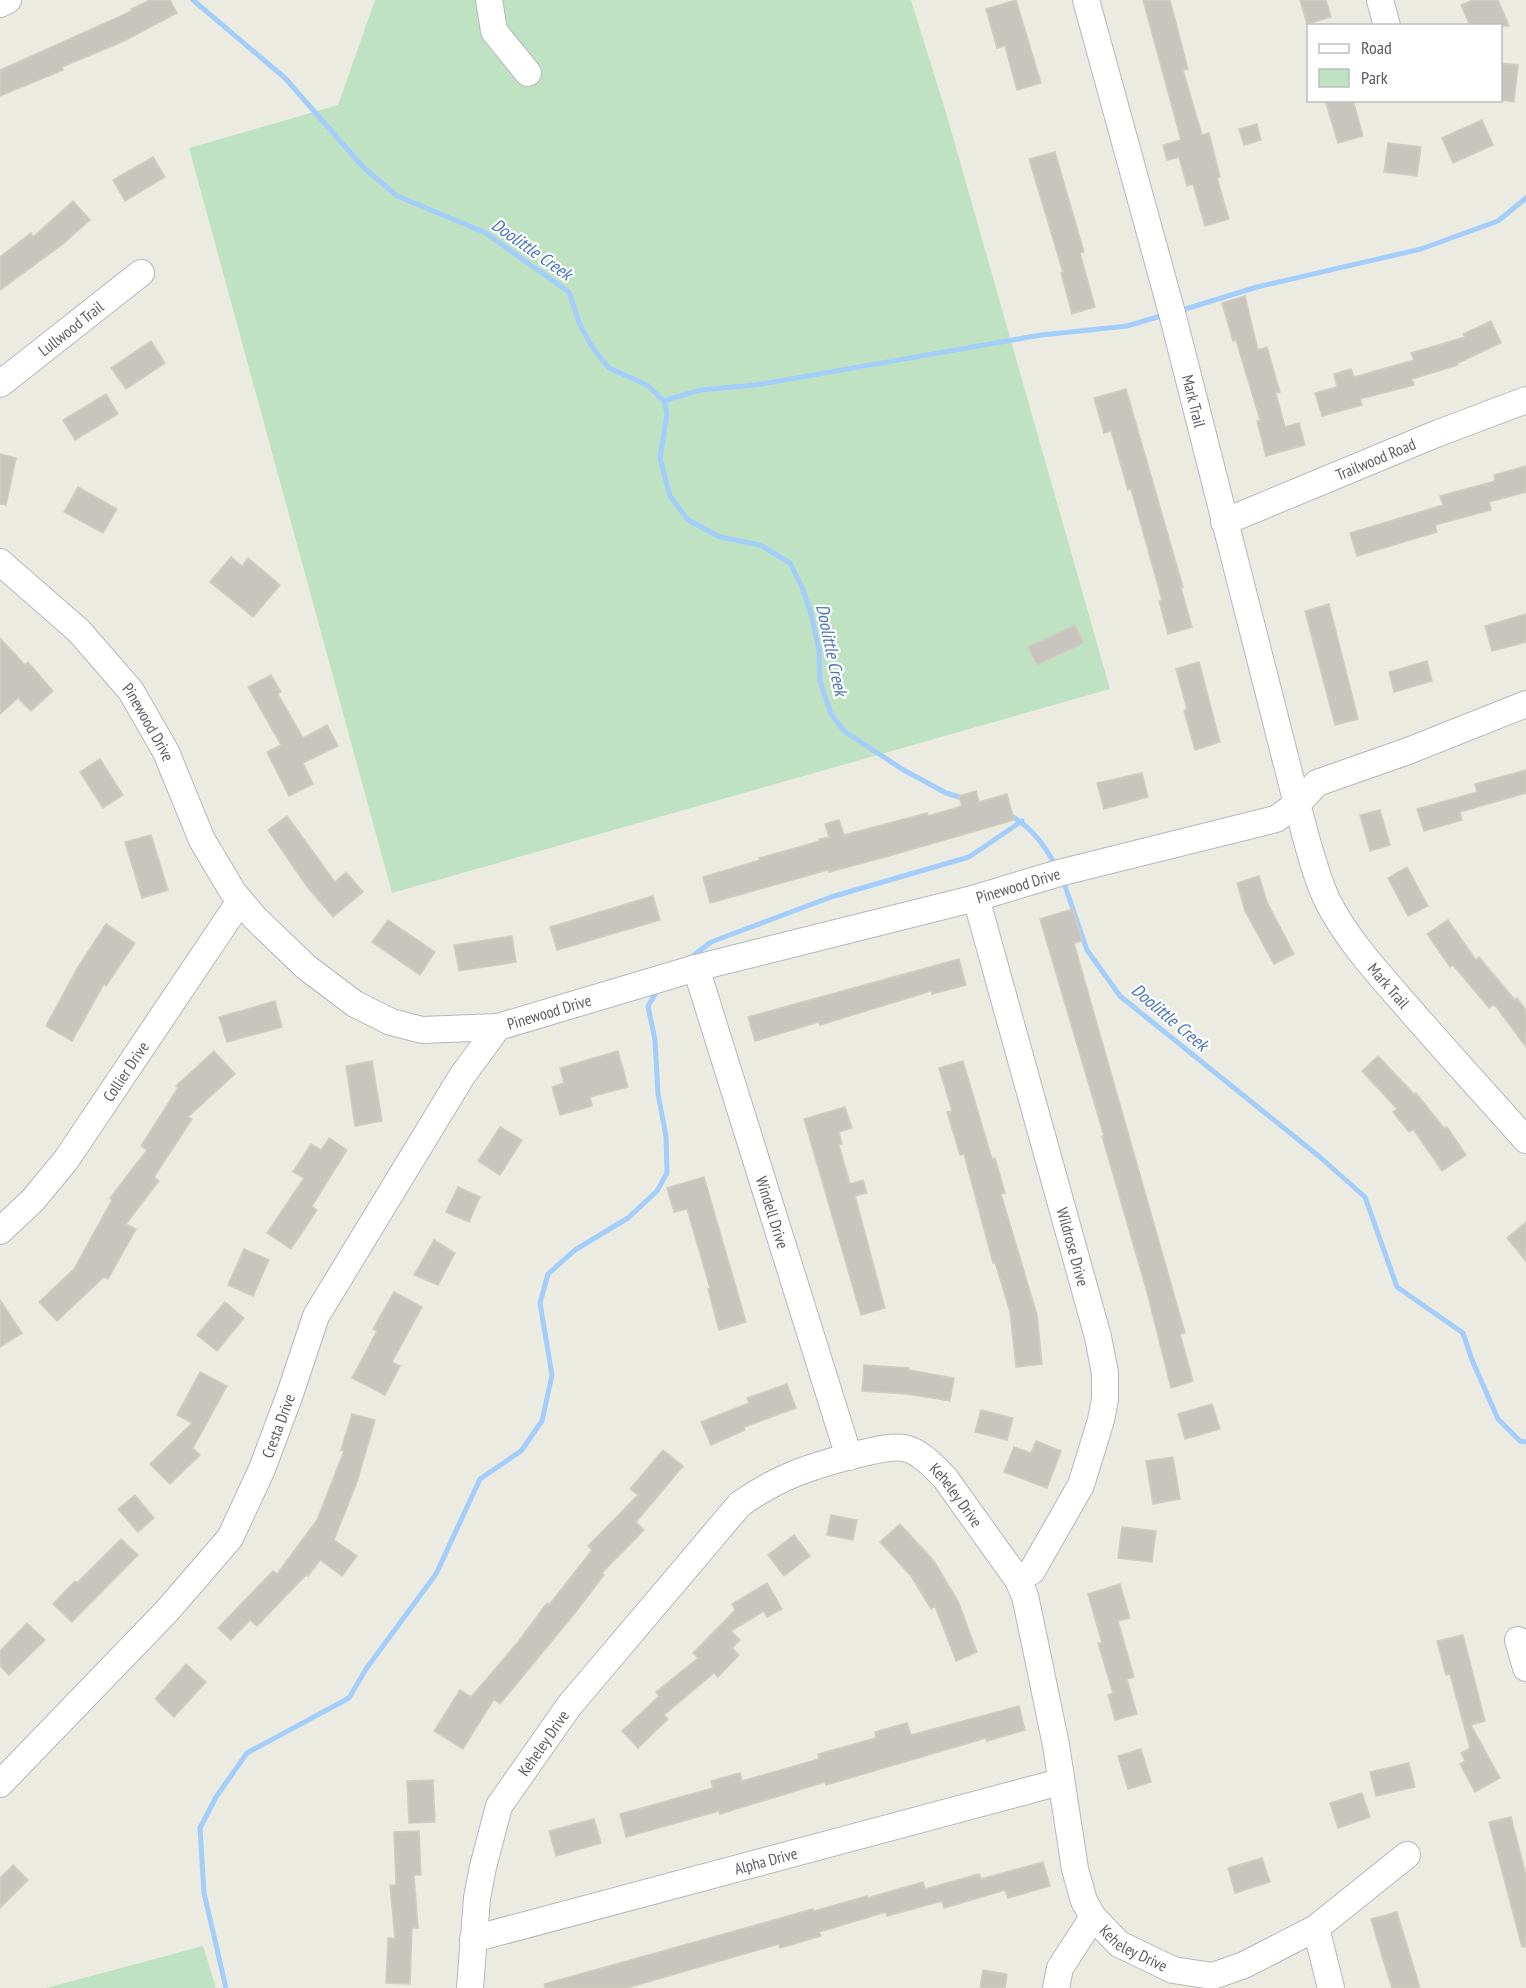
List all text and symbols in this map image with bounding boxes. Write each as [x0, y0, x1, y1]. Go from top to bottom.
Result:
legend [1307, 24, 1502, 102]
text: Road [1361, 36, 1392, 59]
text: Park [1361, 66, 1388, 89]
water label: Doolittle Creek [487, 213, 578, 286]
street label: Lullwood Trail [34, 296, 108, 360]
street label: Mark Trail [1178, 373, 1210, 430]
street label: Trailwood Road [1333, 434, 1418, 485]
water label: Doolittle Creek [811, 602, 853, 700]
street label: Pinewood Drive [118, 679, 179, 764]
street label: Pinewood Drive [974, 863, 1063, 907]
street label: Mark Trail [1364, 959, 1414, 1013]
water label: Doolittle Creek [1127, 978, 1215, 1057]
street label: Pinewood Drive [505, 990, 593, 1034]
street label: Collier Drive [98, 1037, 153, 1105]
street label: Windell Drive [752, 1174, 793, 1251]
street label: Wildrose Drive [1052, 1205, 1093, 1288]
street label: Cresta Drive [257, 1391, 299, 1461]
street label: Keheley Drive [926, 1458, 987, 1531]
street label: Keheley Drive [513, 1706, 573, 1780]
street label: Alpha Drive [732, 1843, 799, 1879]
street label: Keheley Drive [1096, 1920, 1171, 1976]

